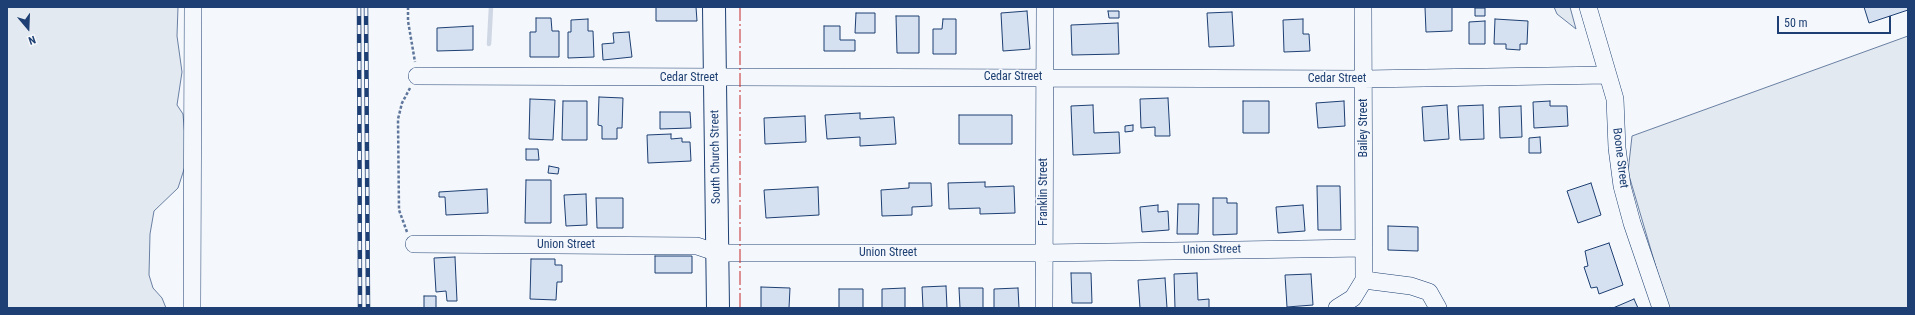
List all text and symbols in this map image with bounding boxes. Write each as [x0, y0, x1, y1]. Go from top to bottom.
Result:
north arrow [8, 8, 48, 48]
scale bar [1779, 8, 1893, 34]
text: 50 m [1784, 16, 1808, 30]
text: N [27, 33, 37, 47]
street label: Cedar Street [984, 70, 1042, 84]
street label: Cedar Street [660, 71, 718, 85]
street label: Cedar Street [1308, 72, 1366, 86]
street label: Bailey Street [1357, 98, 1371, 158]
street label: South Church Street [708, 110, 724, 204]
street label: Boone Street [1609, 127, 1631, 189]
street label: Franklin Street [1037, 158, 1051, 226]
street label: Union Street [537, 238, 595, 252]
street label: Union Street [1183, 242, 1241, 258]
street label: Union Street [859, 246, 917, 260]

